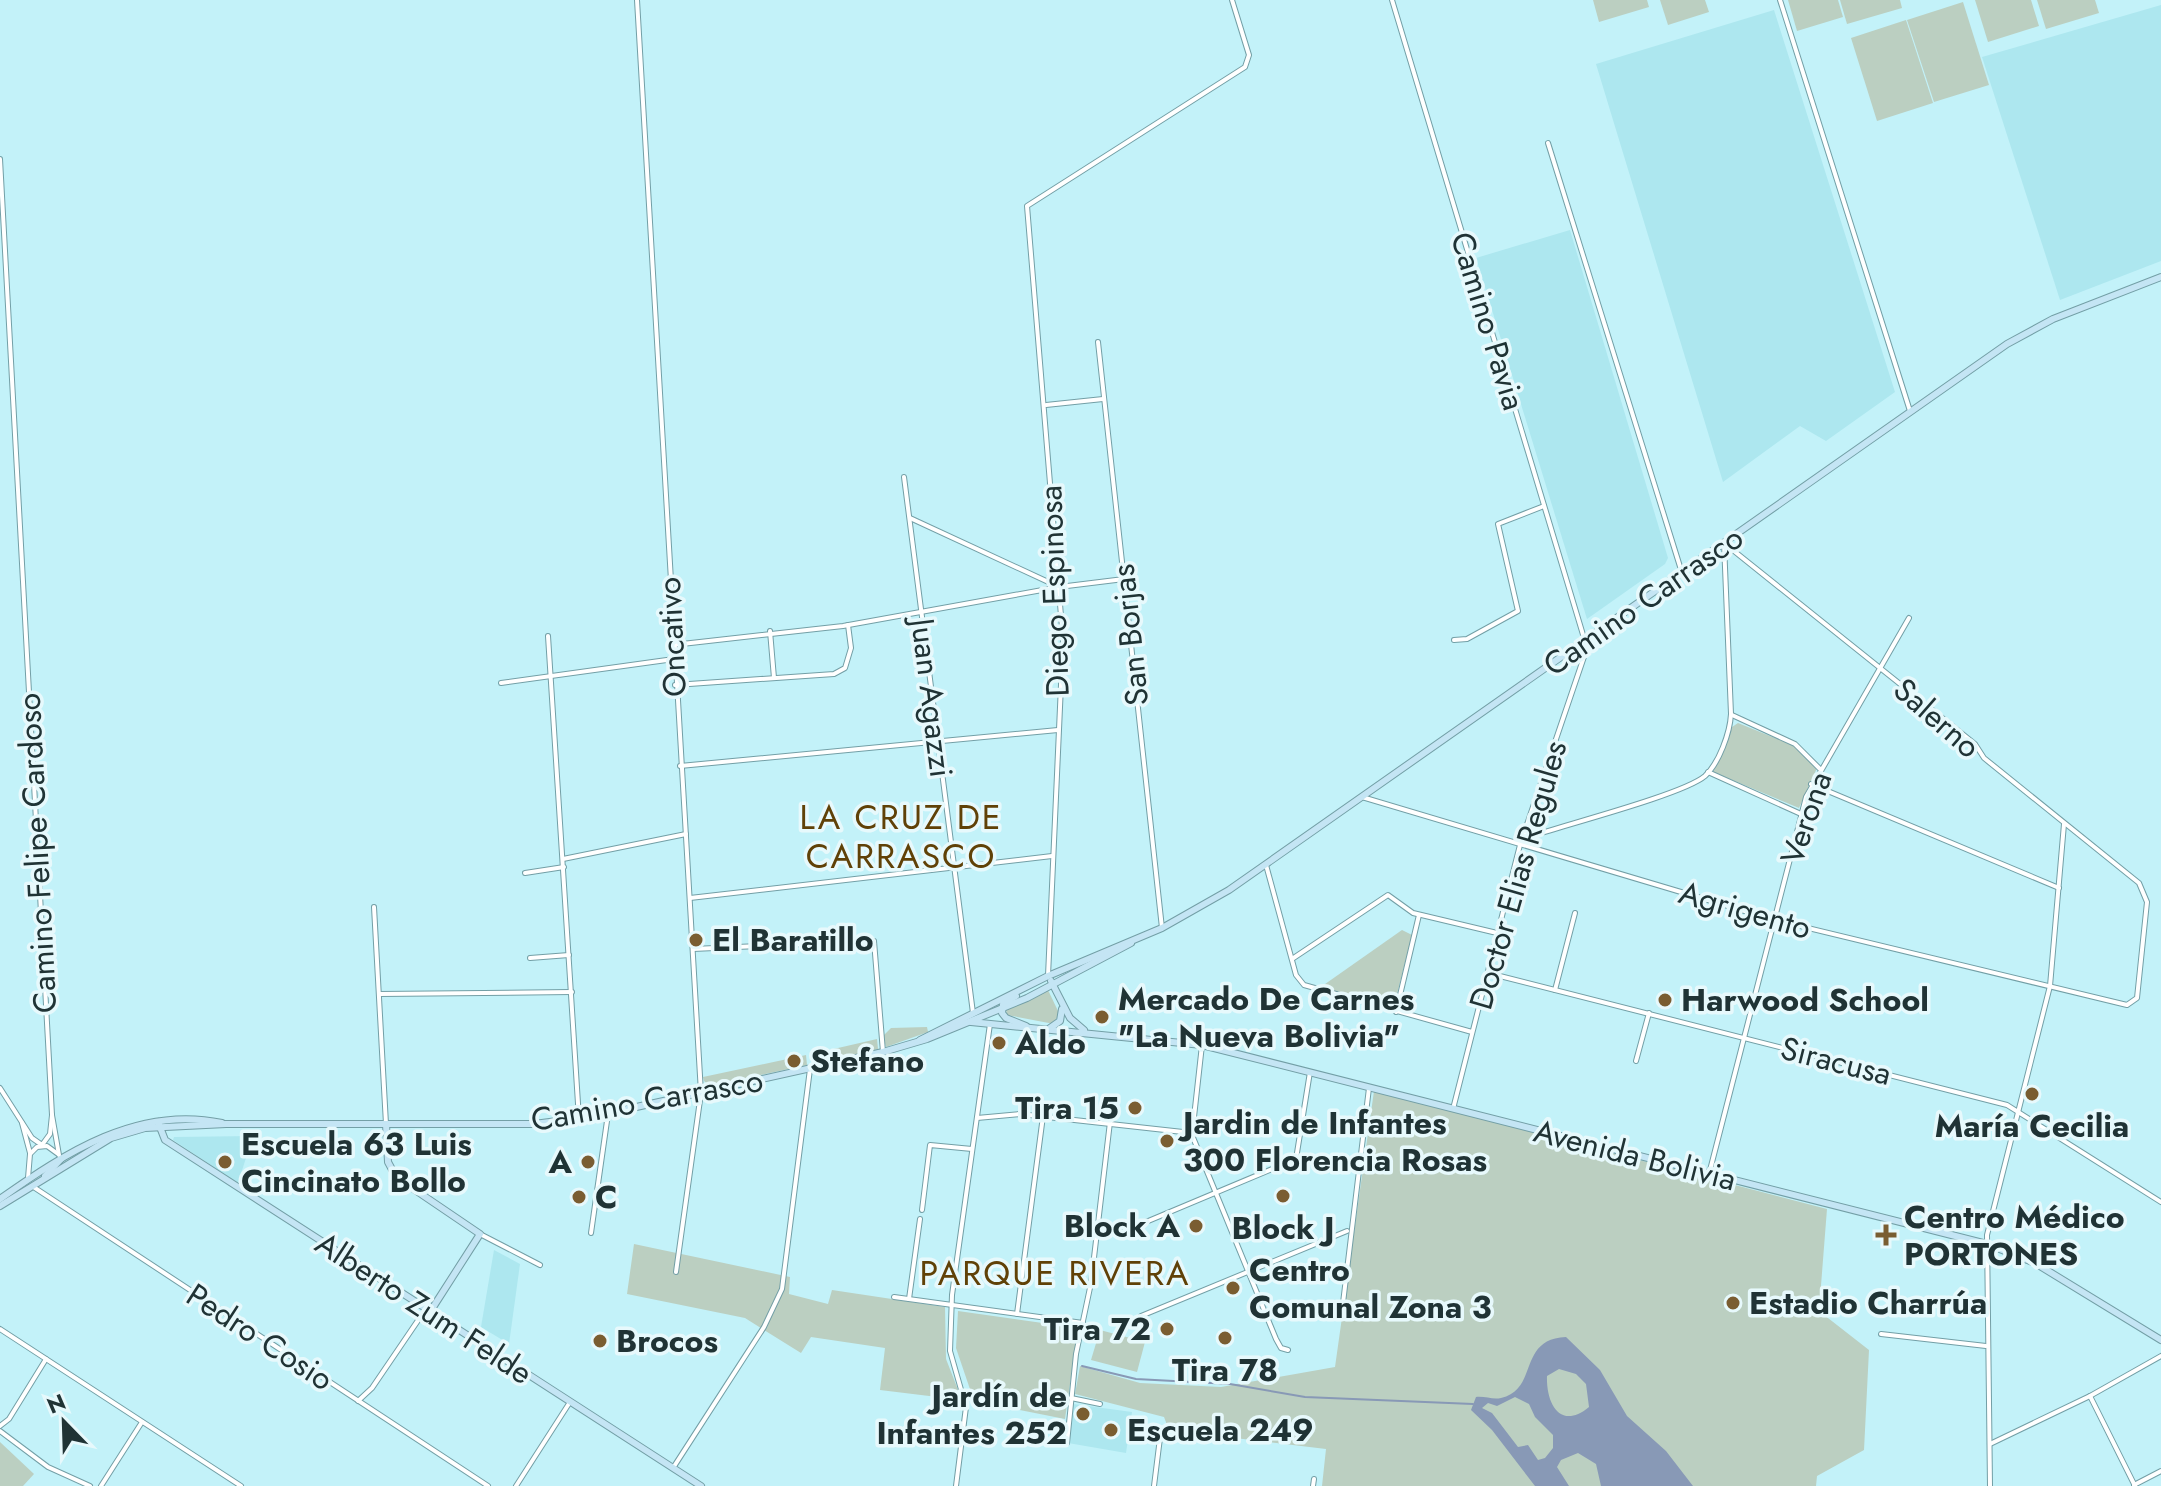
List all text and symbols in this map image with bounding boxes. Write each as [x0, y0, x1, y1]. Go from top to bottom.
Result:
street label: Camino Pavia [1439, 226, 1537, 416]
street label: Diego Espinosa [1027, 485, 1081, 697]
street label: Camino Carrasco [1534, 515, 1752, 687]
street label: San Borjas [1100, 562, 1160, 708]
street label: Oncativo [646, 576, 698, 698]
street label: Juan Agazzi [899, 612, 965, 780]
street label: Salerno [1883, 667, 1991, 769]
street label: Camino Felipe Cardoso [6, 692, 68, 1014]
street label: Doctor Elias Regules [1458, 735, 1578, 1015]
street label: Verona [1769, 766, 1843, 870]
district label: LA CRUZ DE CARRASCO [799, 793, 1003, 881]
street label: Agrigento [1674, 869, 1816, 951]
place label: El Baratillo [712, 917, 874, 963]
marker: El Baratillo [687, 931, 705, 949]
place label: Mercado De Carnes "La Nueva Bolivia" [1118, 976, 1414, 1059]
place label: Harwood School [1681, 977, 1929, 1023]
marker: Harwood School [1656, 991, 1674, 1009]
marker: Mercado De Carnes "La Nueva Bolivia" [1093, 1008, 1111, 1026]
place label: Aldo [1014, 1020, 1086, 1066]
street label: Siracusa [1776, 1025, 1896, 1097]
marker: Aldo [990, 1034, 1008, 1052]
place label: Stefano [810, 1038, 924, 1084]
marker: Stefano [785, 1052, 803, 1070]
street label: Camino Carrasco [527, 1057, 767, 1143]
place label: Tira 15 [1015, 1085, 1119, 1131]
marker: María Cecilia [2023, 1085, 2041, 1103]
marker: Tira 15 [1126, 1099, 1144, 1117]
place label: Jardin de Infantes 300 Florencia Rosas [1177, 1100, 1487, 1183]
place label: María Cecilia [1935, 1103, 2129, 1149]
street label: Avenida Bolivia [1529, 1108, 1741, 1202]
place label: Escuela 63 Luis Cincinato Bollo [241, 1121, 472, 1204]
marker: Jardin de Infantes 300 Florencia Rosas [1158, 1132, 1176, 1150]
place label: A [547, 1139, 572, 1185]
marker: Escuela 63 Luis Cincinato Bollo [216, 1153, 234, 1171]
marker: A [579, 1153, 597, 1171]
place label: C [595, 1174, 617, 1220]
marker: Block J [1274, 1187, 1292, 1205]
marker: C [570, 1188, 588, 1206]
place label: Centro Médico PORTONES [1904, 1194, 2125, 1277]
place label: Block A [1064, 1203, 1180, 1249]
place label: Block J [1231, 1205, 1335, 1251]
marker: Block A [1187, 1217, 1205, 1235]
street label: Alberto Zum Felde [306, 1221, 542, 1395]
marker: Centro Médico PORTONES [1875, 1224, 1897, 1246]
place label: Centro Comunal Zona 3 [1249, 1247, 1492, 1330]
district label: PARQUE RIVERA [920, 1249, 1190, 1298]
street label: Pedro Cosio [177, 1272, 343, 1402]
marker: Centro Comunal Zona 3 [1224, 1279, 1242, 1297]
place label: Estadio Charrúa [1749, 1280, 1987, 1326]
marker: Estadio Charrúa [1724, 1294, 1742, 1312]
place label: Tira 72 [1044, 1306, 1151, 1352]
place label: Brocos [616, 1318, 718, 1364]
marker: Tira 72 [1158, 1320, 1176, 1338]
marker: Tira 78 [1216, 1329, 1234, 1347]
marker: Brocos [591, 1332, 609, 1350]
place label: Tira 78 [1172, 1347, 1278, 1393]
place label: Jardín de Infantes 252 [876, 1373, 1067, 1456]
north arrow [24, 1382, 104, 1462]
text: N [42, 1385, 70, 1422]
marker: Jardín de Infantes 252 [1074, 1405, 1092, 1423]
place label: Escuela 249 [1127, 1407, 1314, 1453]
marker: Escuela 249 [1102, 1421, 1120, 1439]

